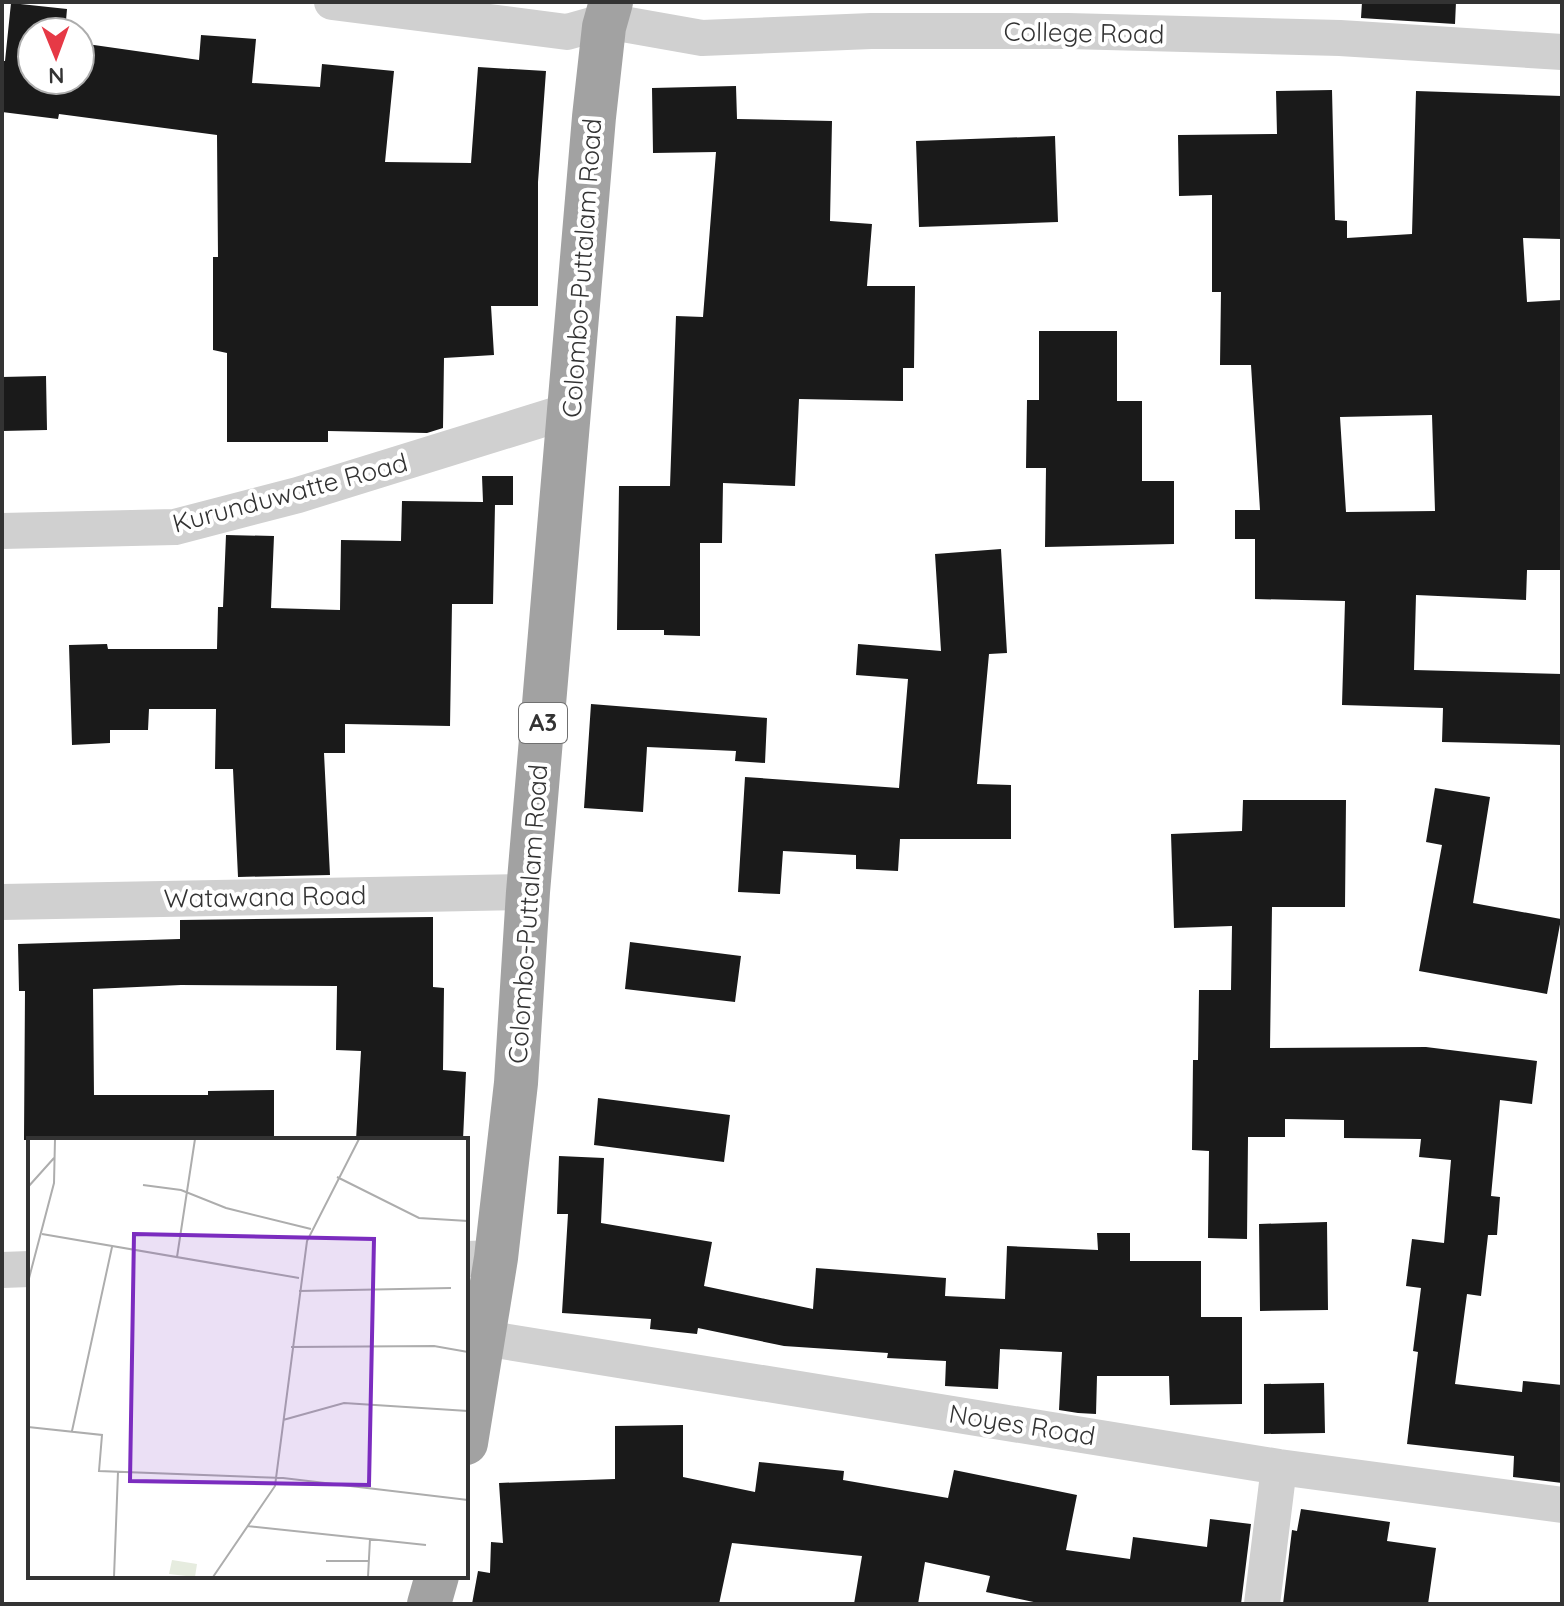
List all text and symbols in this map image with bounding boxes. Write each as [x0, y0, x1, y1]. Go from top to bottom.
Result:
street label: College Road [1003, 15, 1165, 50]
north arrow [16, 16, 96, 96]
text: N [48, 62, 65, 90]
street label: Colombo-Puttalam Road [555, 117, 608, 419]
street label: Kurunduwatte Road [169, 445, 411, 540]
road number: A3 [519, 703, 567, 743]
street label: Colombo-Puttalam Road [501, 763, 554, 1065]
street label: Watawana Road [163, 878, 367, 915]
inset map [28, 1138, 468, 1578]
street label: Noyes Road [947, 1397, 1098, 1452]

